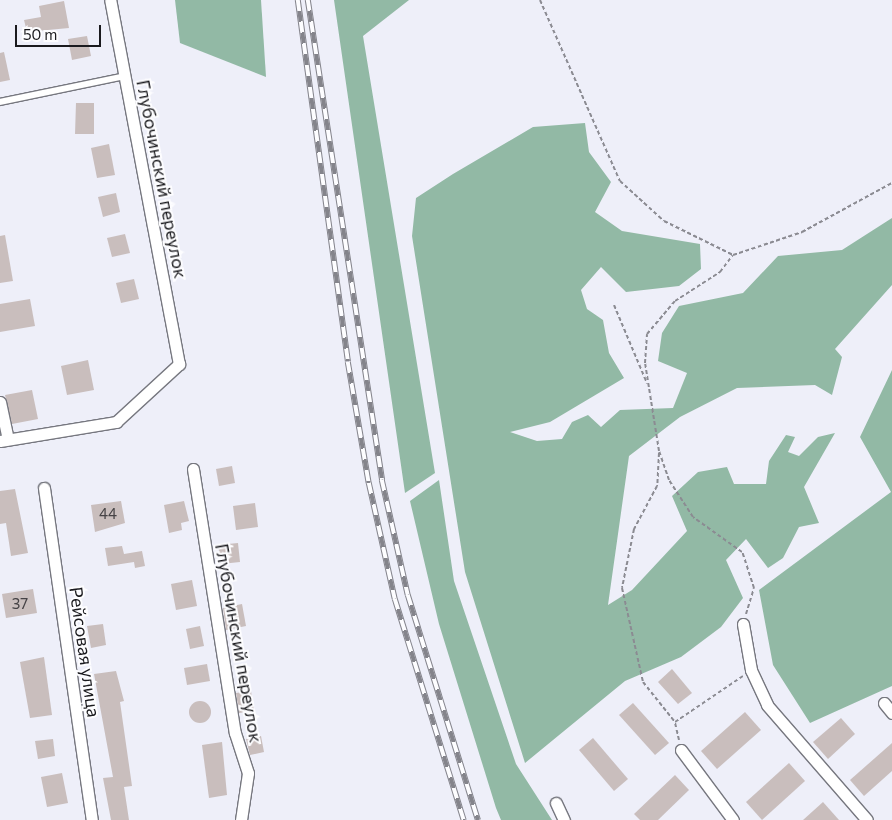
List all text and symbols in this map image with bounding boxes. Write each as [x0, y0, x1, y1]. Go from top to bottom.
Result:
scale bar [18, 15, 104, 47]
text: 50 m [23, 25, 57, 43]
street label: Глубочинский переулок [132, 78, 192, 280]
house number: 44 [99, 505, 117, 523]
street label: Глубочинский переулок [211, 542, 267, 744]
street label: Рейсовая улица [65, 585, 105, 719]
house number: 37 [12, 595, 28, 613]

